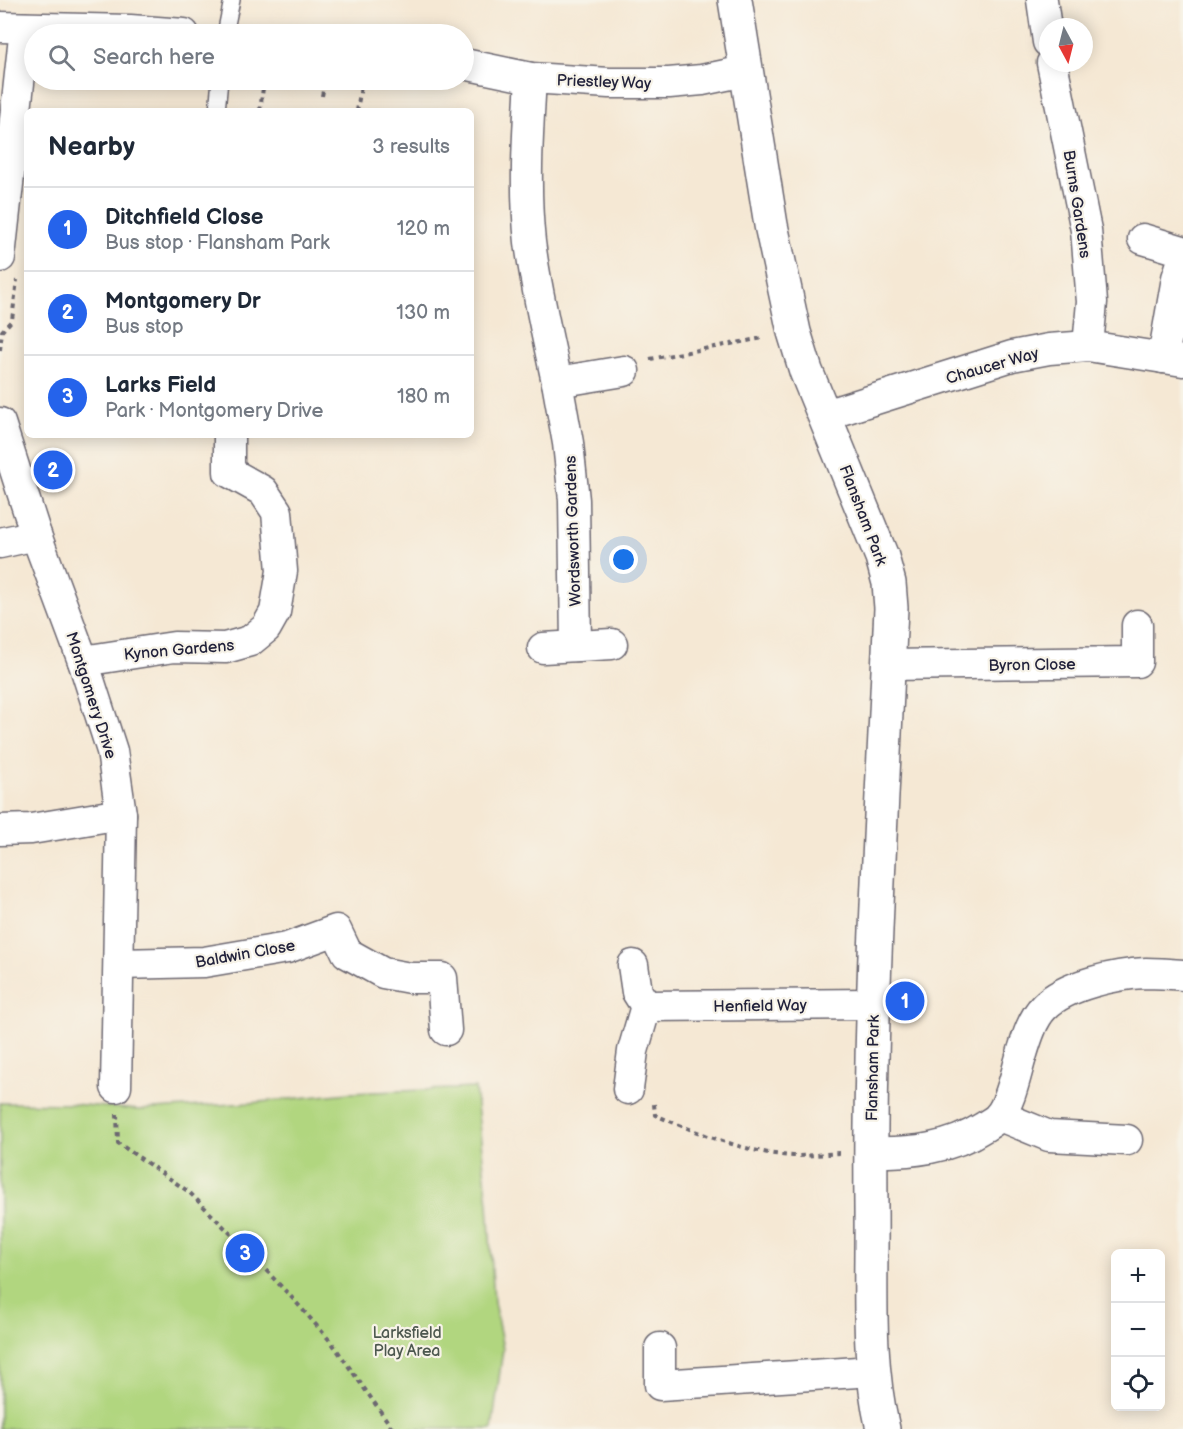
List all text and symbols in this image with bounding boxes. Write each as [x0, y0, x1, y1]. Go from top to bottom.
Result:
north arrow [1039, 18, 1093, 72]
search box [24, 24, 474, 90]
icon: search [45, 41, 78, 74]
text: Search here [93, 44, 215, 71]
street label: Priestley Way [556, 71, 652, 94]
text: Nearby [48, 132, 135, 163]
text: 3 results [372, 135, 450, 159]
street label: Burns Gardens [1059, 149, 1094, 260]
text: Ditchfield Close [105, 204, 264, 231]
text: 1 [63, 217, 72, 241]
text: 120 m [397, 217, 450, 241]
text: Bus stop · Flansham Park [105, 231, 330, 255]
text: Montgomery Dr [105, 288, 261, 315]
text: 2 [62, 301, 73, 325]
text: 130 m [396, 301, 450, 325]
text: Bus stop [105, 315, 184, 339]
street label: Chaucer Way [944, 344, 1042, 389]
text: Larks Field [105, 372, 216, 399]
text: 3 [62, 385, 73, 409]
text: 180 m [397, 385, 450, 409]
text: Park · Montgomery Drive [105, 399, 323, 423]
pin: 2 [34, 448, 72, 492]
street label: Wordsworth Gardens [561, 455, 586, 607]
street label: Flansham Park [835, 462, 891, 569]
your location [609, 545, 638, 574]
street label: Montgomery Drive [61, 630, 120, 762]
street label: Kynon Gardens [123, 636, 235, 665]
street label: Byron Close [988, 655, 1076, 676]
street label: Baldwin Close [194, 936, 297, 973]
pin: 1 [886, 978, 924, 1024]
street label: Henfield Way [713, 996, 808, 1017]
street label: Flansham Park [863, 1014, 884, 1121]
pin: 3 [226, 1230, 264, 1276]
map controls [1111, 1249, 1165, 1411]
button: + [1111, 1249, 1165, 1303]
button: − [1111, 1303, 1165, 1357]
park label: Larksfield Play Area [372, 1324, 442, 1361]
button: locate [1111, 1357, 1165, 1411]

